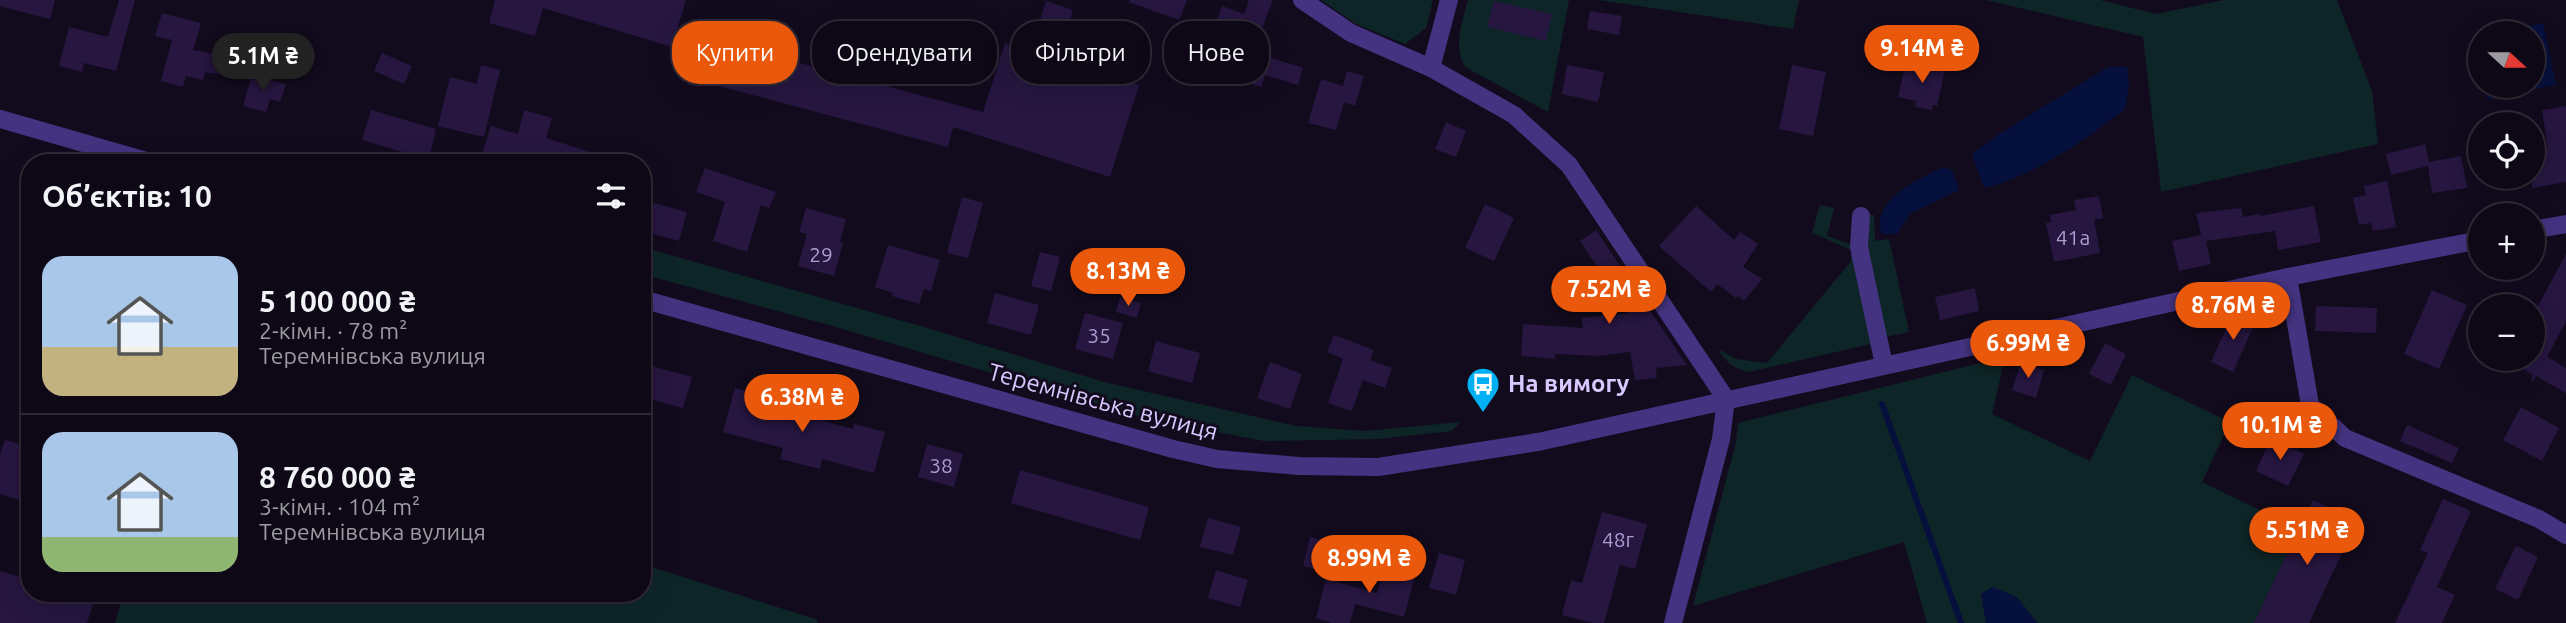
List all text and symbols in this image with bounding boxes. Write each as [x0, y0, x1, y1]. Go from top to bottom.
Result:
chip: Купити [672, 21, 798, 84]
chip: Орендувати [812, 21, 997, 84]
chip: Фільтри [1011, 21, 1150, 84]
chip: Нове [1164, 21, 1269, 84]
north arrow [2468, 21, 2544, 98]
map controls [2468, 21, 2545, 371]
pin: 9.14M ₴ [1857, 25, 1987, 85]
pin: 5.1M ₴ [206, 34, 320, 93]
text: 9.14M ₴ [1880, 35, 1964, 60]
text: 5.1M ₴ [228, 43, 298, 68]
button: locate [2468, 112, 2545, 189]
icon: filters [592, 177, 630, 215]
text: Об’єктів: 10 [42, 179, 212, 213]
button: + [2468, 203, 2545, 280]
house number: 41а [2056, 225, 2090, 249]
house number: 29 [809, 242, 833, 266]
pin: 8.13M ₴ [1063, 248, 1193, 308]
text: 8.13M ₴ [1086, 258, 1170, 283]
pin: 7.52M ₴ [1544, 266, 1674, 326]
text: 7.52M ₴ [1567, 276, 1651, 301]
pin: 8.76M ₴ [2168, 282, 2298, 342]
icon: home [98, 284, 182, 368]
text: 5 100 000 ₴ [259, 284, 416, 318]
text: 8.76M ₴ [2191, 292, 2275, 317]
button: − [2468, 294, 2545, 371]
text: 2-кімн. · 78 m² [259, 318, 407, 343]
pin: 6.99M ₴ [1963, 320, 2093, 380]
house number: 35 [1087, 323, 1111, 347]
text: 6.99M ₴ [1986, 330, 2070, 355]
text: Теремнівська вулиця [259, 343, 486, 368]
street label: Теремнівська вулиця [985, 358, 1221, 445]
bus stop icon: На вимогу [1464, 365, 1502, 414]
place label: На вимогу [1508, 370, 1630, 397]
pin: 6.38M ₴ [737, 374, 867, 434]
text: 6.38M ₴ [760, 384, 844, 409]
pin: 10.1M ₴ [2215, 402, 2345, 462]
text: 10.1M ₴ [2238, 412, 2322, 437]
house number: 38 [929, 453, 953, 477]
icon: home [98, 460, 182, 544]
text: 8 760 000 ₴ [259, 460, 416, 494]
text: 3-кімн. · 104 m² [259, 494, 420, 519]
pin: 5.51M ₴ [2242, 508, 2372, 567]
text: 5.51M ₴ [2265, 517, 2349, 542]
text: Теремнівська вулиця [259, 519, 486, 544]
house number: 48г [1602, 527, 1635, 551]
pin: 8.99M ₴ [1304, 536, 1434, 595]
text: 8.99M ₴ [1327, 545, 1411, 570]

